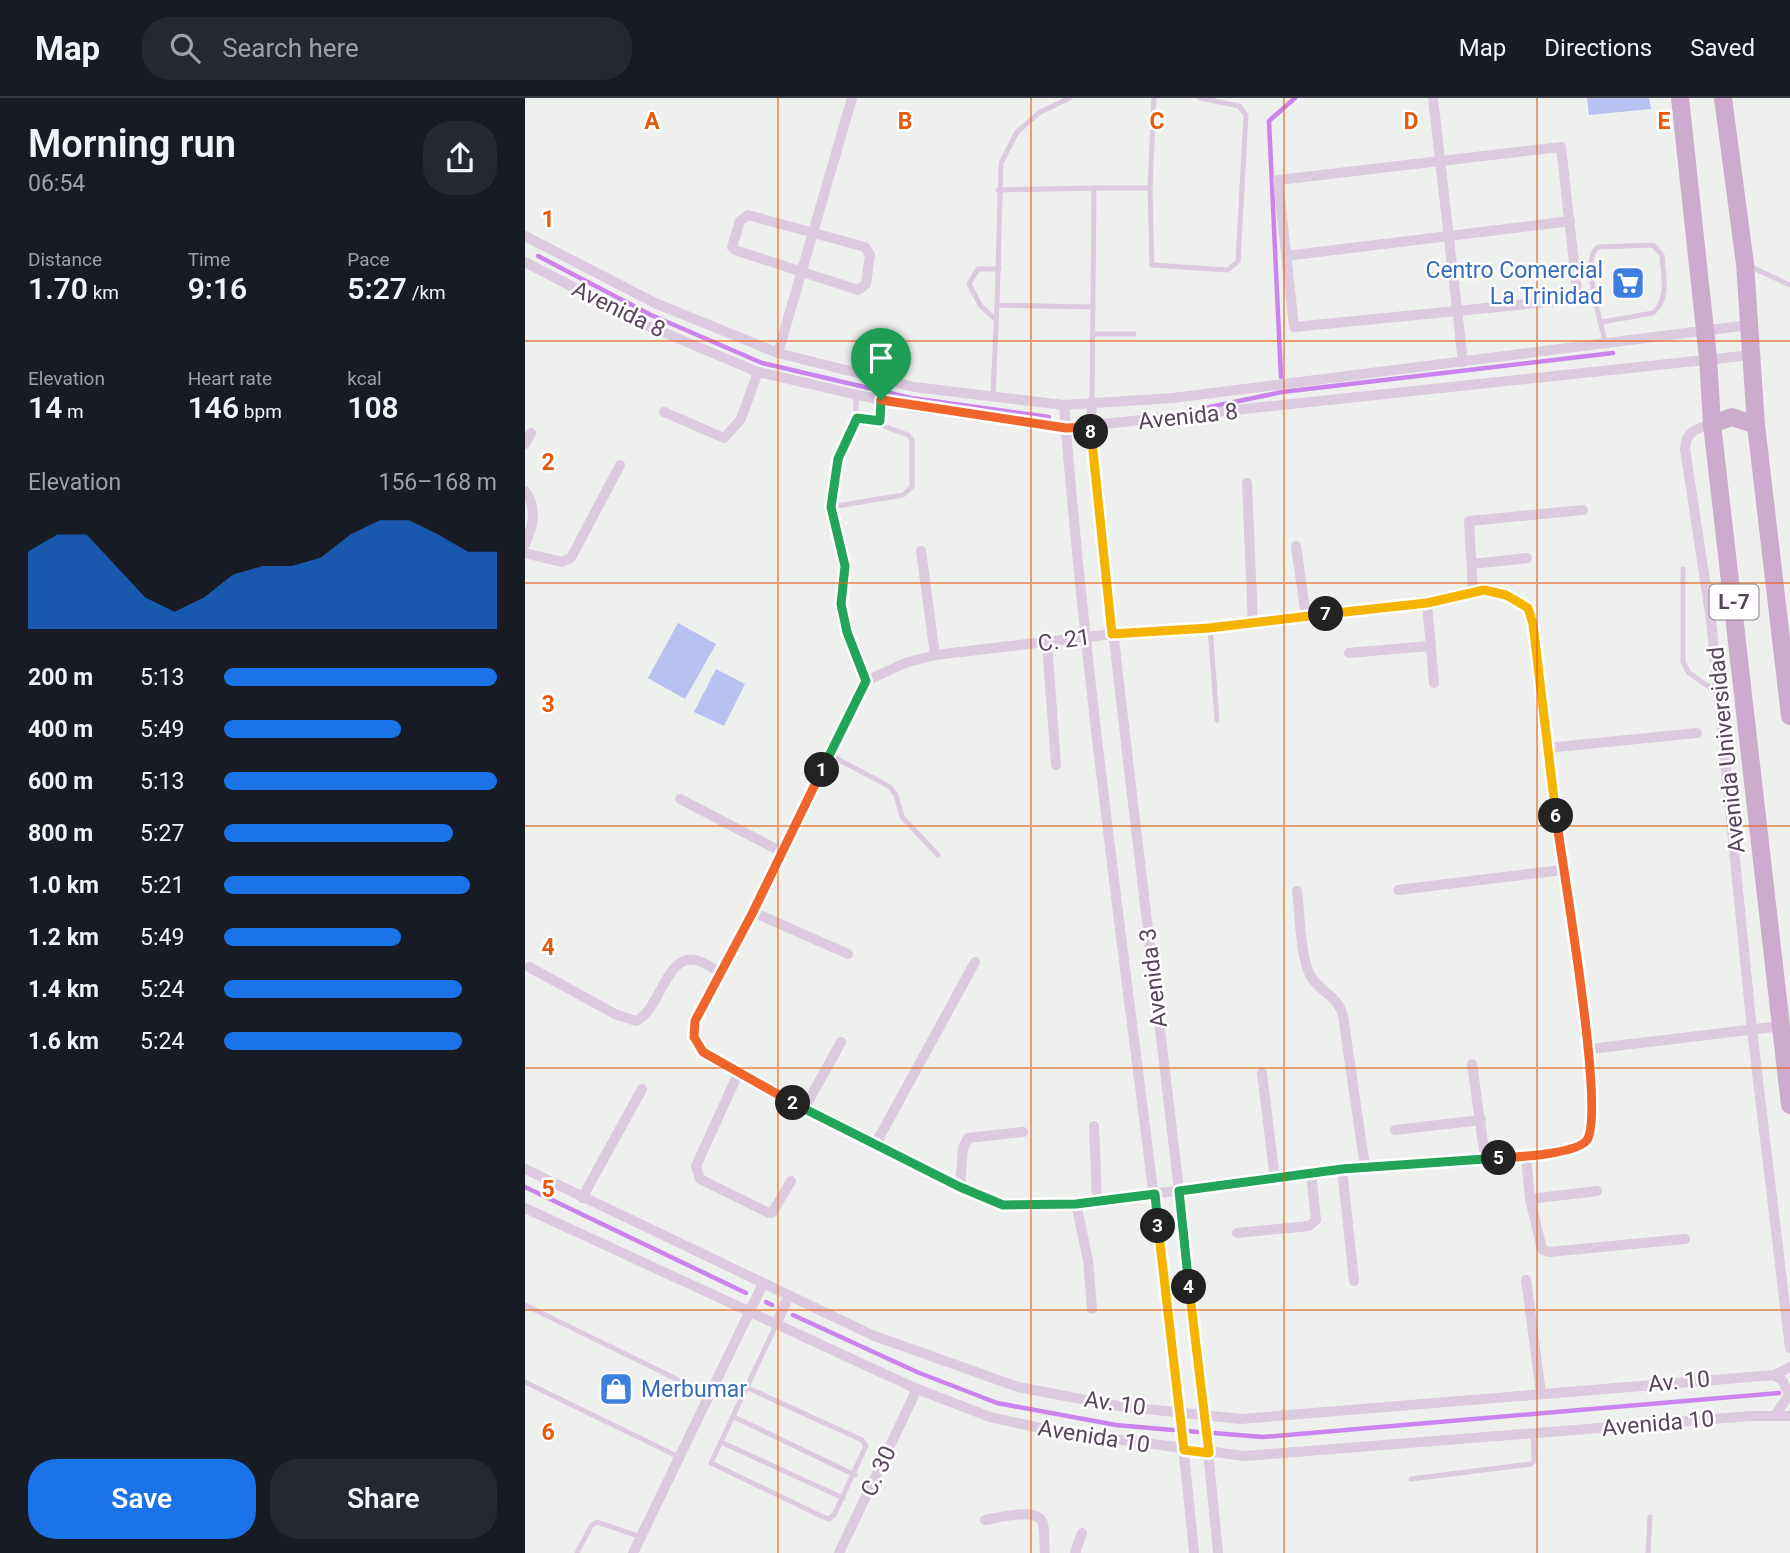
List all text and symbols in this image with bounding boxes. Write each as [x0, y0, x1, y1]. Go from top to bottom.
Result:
search box [142, 17, 632, 80]
text: Map [35, 29, 100, 68]
icon: search [166, 29, 204, 67]
text: Search here [222, 33, 359, 63]
text: Map [1459, 34, 1506, 62]
text: Directions [1544, 34, 1652, 62]
text: Saved [1690, 34, 1755, 62]
text: A [644, 108, 660, 135]
text: B [898, 108, 912, 135]
text: C [1149, 108, 1165, 135]
text: D [1404, 108, 1418, 135]
text: E [1658, 108, 1671, 135]
button: share [423, 121, 497, 195]
text: Morning run [28, 122, 236, 166]
text: 06:54 [28, 170, 85, 197]
text: 1 [541, 206, 555, 233]
text: Distance [28, 248, 102, 271]
text: Time [188, 248, 230, 271]
text: Pace [347, 248, 390, 271]
place label: Centro Comercial La Trinidad [1425, 257, 1603, 310]
supermarket icon: Centro Comercial La Trinidad [1609, 264, 1647, 302]
text: 1.70 [28, 271, 88, 306]
text: 9:16 [188, 271, 247, 306]
text: 5:27 [347, 271, 407, 306]
street label: Avenida 8 [568, 275, 670, 344]
text: km [88, 281, 119, 304]
text: /km [407, 281, 446, 304]
pin [851, 328, 911, 400]
icon: arrive [862, 339, 900, 377]
text: Elevation [28, 367, 105, 390]
text: Heart rate [188, 367, 272, 390]
text: kcal [347, 367, 382, 390]
text: 14 [28, 390, 62, 425]
text: 146 [188, 390, 239, 425]
text: 108 [347, 390, 399, 425]
street label: Avenida 8 [1137, 398, 1239, 435]
text: m [62, 400, 84, 423]
text: bpm [239, 400, 282, 423]
pin: 8 [1073, 414, 1109, 450]
text: 8 [1085, 420, 1096, 443]
text: 2 [541, 449, 555, 476]
text: Elevation [28, 469, 121, 496]
text: 156–168 m [378, 469, 497, 496]
road number: L-7 [1709, 584, 1759, 620]
pin: 7 [1309, 596, 1343, 632]
text: 7 [1320, 602, 1331, 625]
street label: C. 21 [1036, 623, 1092, 658]
street label: Avenida Universidad [1702, 645, 1751, 854]
text: 200 m [28, 664, 93, 691]
text: 5:13 [140, 664, 184, 691]
text: 3 [541, 691, 555, 718]
text: 400 m [28, 716, 93, 743]
text: 5:49 [140, 716, 184, 743]
pin: 1 [805, 752, 839, 788]
text: 1 [816, 758, 827, 781]
text: 600 m [28, 768, 93, 795]
text: 5:13 [140, 768, 184, 795]
pin: 6 [1539, 798, 1573, 834]
text: 6 [1550, 804, 1561, 827]
text: 800 m [28, 820, 93, 847]
text: 5:27 [140, 820, 184, 847]
text: 1.0 km [28, 872, 99, 899]
text: 5:21 [140, 872, 184, 899]
text: 1.2 km [28, 924, 99, 951]
text: 5:49 [140, 924, 184, 951]
street label: Avenida 3 [1134, 927, 1173, 1029]
text: 4 [541, 934, 555, 961]
text: 1.4 km [28, 976, 99, 1003]
text: 5:24 [140, 976, 184, 1003]
text: 1.6 km [28, 1028, 99, 1055]
text: 5:24 [140, 1028, 184, 1055]
pin: 2 [775, 1086, 811, 1121]
text: 2 [787, 1091, 798, 1114]
pin: 5 [1481, 1140, 1517, 1176]
text: 5 [1493, 1146, 1504, 1169]
text: 5 [541, 1176, 555, 1203]
pin: 3 [1141, 1208, 1175, 1244]
text: 3 [1152, 1214, 1163, 1237]
pin: 4 [1171, 1270, 1207, 1304]
text: 4 [1183, 1275, 1194, 1298]
street label: Av. 10 [1647, 1365, 1711, 1398]
shop icon: Merbumar [597, 1370, 635, 1408]
place label: Merbumar [641, 1376, 747, 1403]
street label: Av. 10 [1082, 1386, 1148, 1421]
street label: Avenida 10 [1601, 1405, 1715, 1442]
street label: Avenida 10 [1036, 1414, 1152, 1459]
text: 6 [541, 1419, 555, 1446]
street label: C. 30 [855, 1442, 902, 1501]
button: Save [28, 1459, 256, 1539]
button: Share [270, 1459, 497, 1539]

